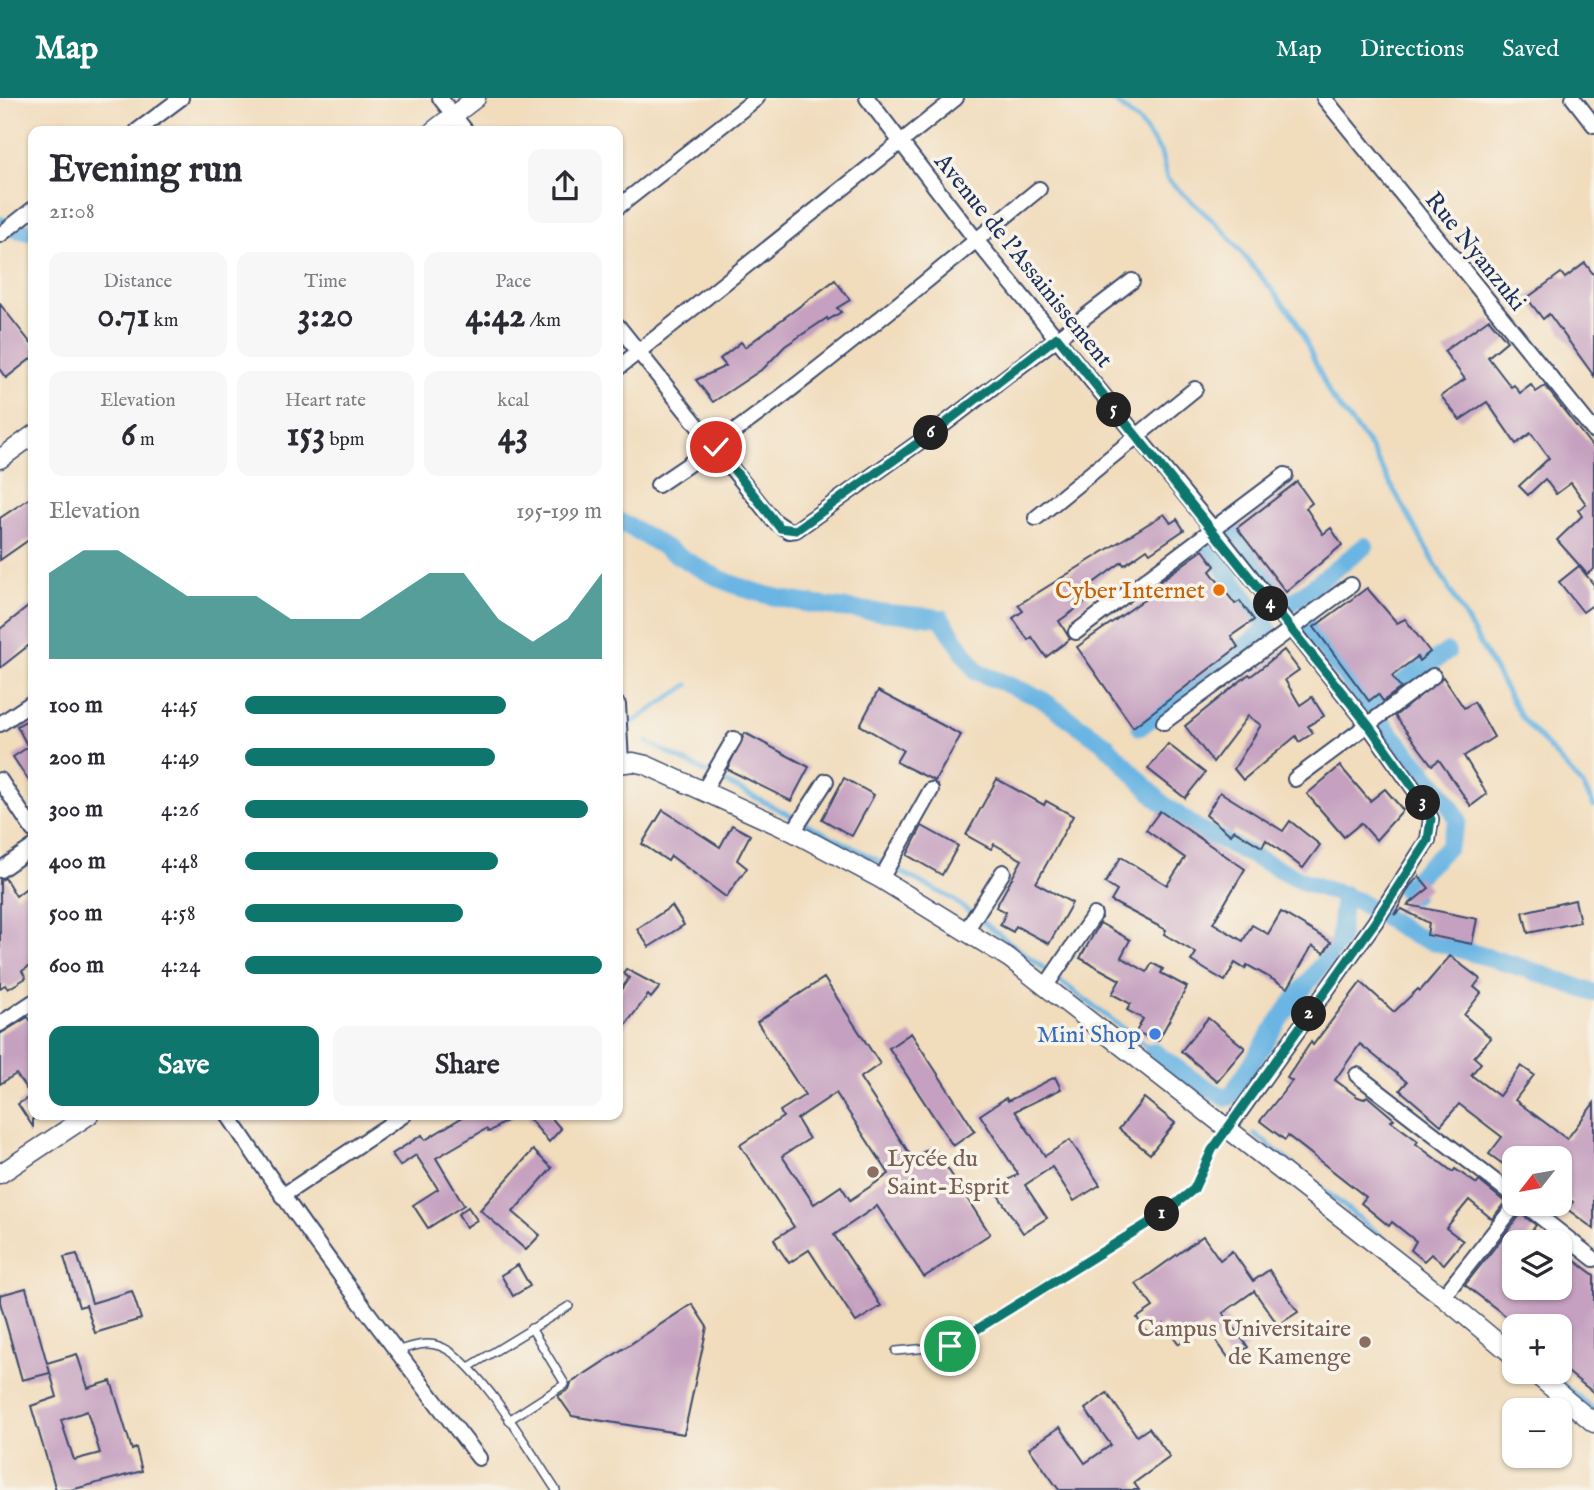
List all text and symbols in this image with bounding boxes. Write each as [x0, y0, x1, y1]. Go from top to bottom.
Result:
text: Map [35, 28, 98, 70]
text: Map [1276, 34, 1322, 65]
text: Directions [1360, 34, 1464, 65]
text: Saved [1502, 34, 1559, 65]
text: Evening run [49, 147, 243, 195]
street label: Avenue de l'Assainissement [926, 147, 1119, 375]
button: share [528, 149, 602, 223]
street label: Rue Nyanzuki [1417, 186, 1532, 318]
text: 21:08 [49, 197, 95, 226]
text: Distance [103, 270, 172, 294]
text: Time [304, 270, 347, 294]
text: Pace [495, 270, 531, 294]
text: 0.71 [97, 294, 149, 339]
text: 3:20 [298, 294, 353, 339]
text: 4:42 [465, 294, 525, 339]
text: km [149, 309, 178, 333]
text: /km [525, 309, 561, 333]
text: Elevation [100, 389, 176, 413]
text: Heart rate [285, 389, 366, 413]
text: kcal [497, 389, 529, 413]
pin: 5 [1096, 392, 1132, 428]
text: 5 [1110, 397, 1117, 421]
text: 6 [121, 413, 136, 458]
text: 153 [286, 413, 325, 458]
text: 43 [498, 413, 528, 458]
pin: 6 [914, 416, 948, 450]
pin [686, 417, 746, 477]
text: 6 [926, 420, 935, 444]
text: m [136, 428, 155, 452]
text: bpm [325, 428, 365, 452]
icon: check [697, 428, 735, 466]
text: Elevation [49, 497, 140, 526]
text: 195–199 m [516, 497, 602, 526]
place label: Cyber Internet [1055, 576, 1205, 607]
marker: Cyber Internet [1211, 582, 1227, 598]
pin: 4 [1254, 587, 1288, 622]
text: 4 [1266, 591, 1275, 615]
text: 100 m [49, 691, 103, 720]
text: 4:45 [161, 691, 198, 720]
text: 200 m [49, 743, 105, 772]
text: 4:49 [161, 743, 200, 772]
pin: 3 [1406, 786, 1440, 820]
text: 3 [1419, 790, 1426, 814]
text: 300 m [49, 795, 103, 824]
text: 4:26 [161, 795, 199, 824]
text: 400 m [49, 847, 106, 876]
text: 4:48 [161, 847, 199, 876]
text: 500 m [49, 899, 103, 928]
text: 4:58 [161, 899, 196, 928]
text: 600 m [49, 951, 104, 980]
text: 4:24 [161, 951, 200, 980]
pin: 2 [1292, 996, 1326, 1032]
text: 2 [1304, 1001, 1313, 1025]
place label: Mini Shop [1037, 1020, 1141, 1051]
button: Save [49, 1026, 319, 1106]
button: Share [333, 1026, 602, 1106]
marker: Mini Shop [1147, 1026, 1163, 1042]
place label: Lycée du Saint-Esprit [887, 1144, 1010, 1203]
north arrow [1502, 1146, 1572, 1216]
map controls [1502, 1146, 1572, 1468]
marker: Lycée du Saint-Esprit [865, 1164, 881, 1180]
pin: 1 [1144, 1196, 1180, 1232]
text: 1 [1158, 1201, 1165, 1225]
button: layers [1502, 1230, 1572, 1300]
place label: Campus Universitaire de Kamenge [1137, 1314, 1351, 1373]
button: + [1502, 1314, 1572, 1384]
pin [920, 1316, 980, 1376]
icon: arrive [931, 1327, 969, 1365]
marker: Campus Universitaire de Kamenge [1357, 1334, 1373, 1350]
button: − [1502, 1398, 1572, 1468]

